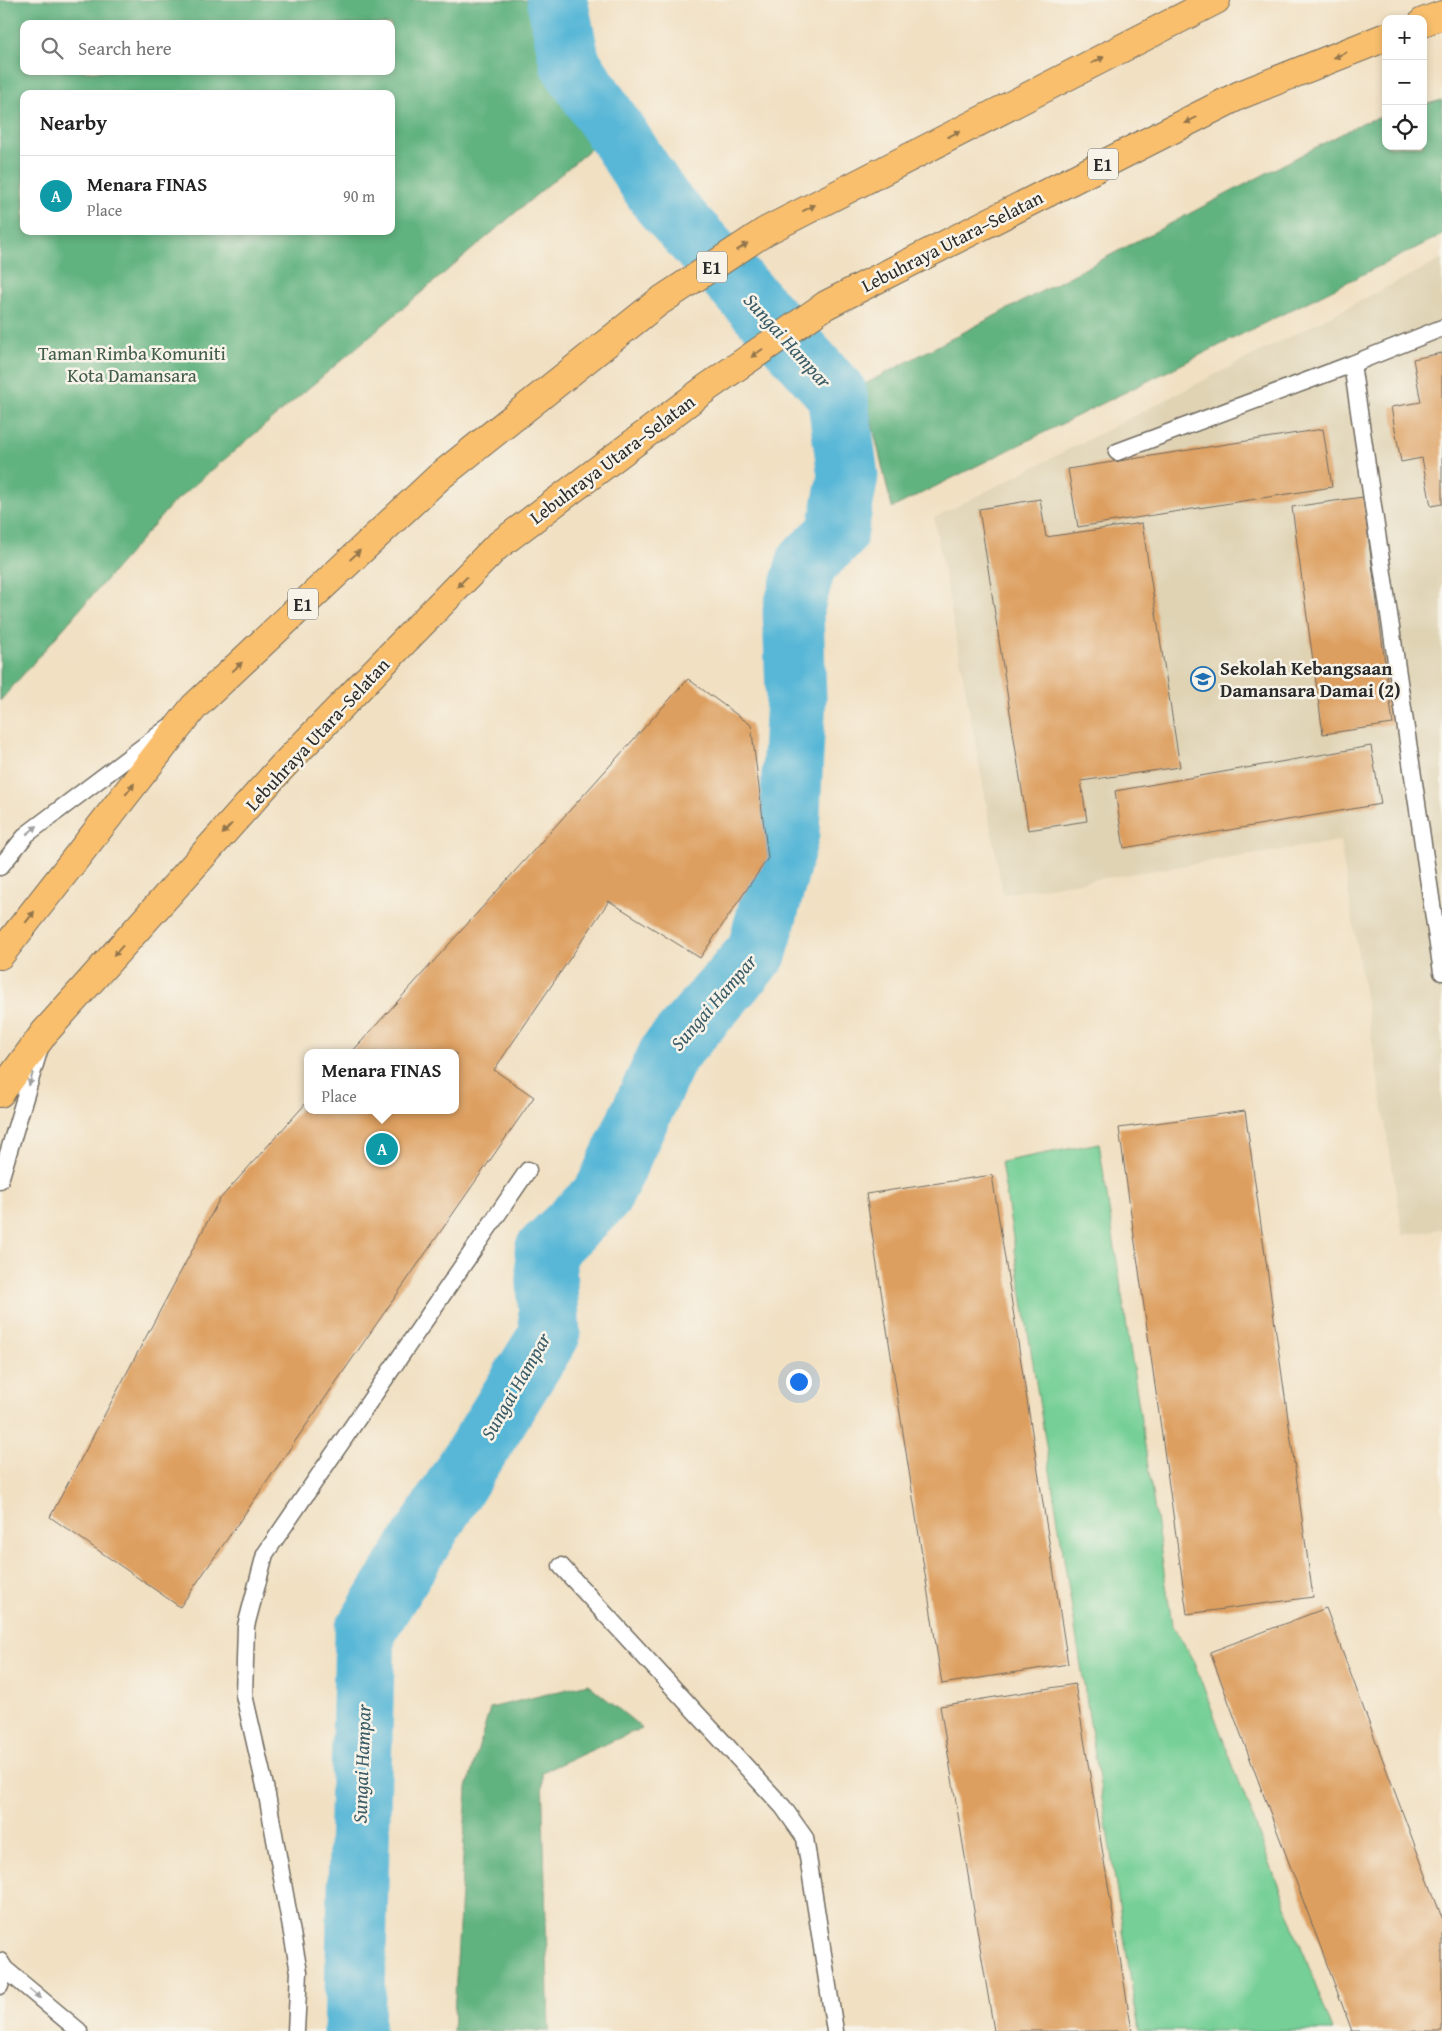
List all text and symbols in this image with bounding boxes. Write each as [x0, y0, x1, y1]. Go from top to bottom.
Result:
map controls [1382, 15, 1427, 150]
button: + [1382, 15, 1427, 60]
search box [20, 20, 395, 75]
icon: search [38, 34, 66, 62]
text: Search here [78, 34, 172, 62]
one-way arrow [1333, 52, 1348, 59]
one-way arrow [1091, 56, 1106, 64]
button: − [1382, 60, 1427, 105]
button: locate [1382, 105, 1427, 150]
text: Nearby [40, 107, 107, 138]
one-way arrow [1184, 116, 1199, 124]
one-way arrow [947, 130, 961, 138]
road number: E1 [1088, 148, 1118, 180]
text: Menara FINAS [87, 170, 207, 198]
street label: Lebuhraya Utara–Selatan [856, 183, 1048, 299]
text: A [51, 184, 61, 208]
text: 90 m [343, 184, 375, 208]
text: Place [87, 198, 122, 222]
one-way arrow [802, 204, 817, 212]
one-way arrow [735, 242, 748, 252]
road number: E1 [697, 252, 727, 282]
water label: Sungai Hampar [737, 286, 839, 394]
park label: Taman Rimba Komuniti Kota Damansara [38, 339, 226, 389]
one-way arrow [750, 348, 764, 358]
street label: Lebuhraya Utara–Selatan [523, 387, 701, 531]
one-way arrow [349, 549, 361, 561]
one-way arrow [456, 576, 468, 588]
road number: E1 [288, 588, 318, 620]
street label: Lebuhraya Utara–Selatan [238, 651, 396, 817]
place label: Sekolah Kebangsaan Damansara Damai (2) [1220, 654, 1401, 704]
one-way arrow [230, 661, 242, 673]
school or university icon: Sekolah Kebangsaan Damansara Damai (2) [1190, 666, 1216, 692]
one-way arrow [125, 783, 136, 796]
one-way arrow [221, 823, 232, 836]
one-way arrow [25, 825, 38, 836]
one-way arrow [25, 910, 35, 924]
one-way arrow [112, 944, 124, 956]
water label: Sungai Hampar [663, 947, 763, 1057]
popup [304, 1049, 459, 1114]
text: Menara FINAS [321, 1056, 442, 1084]
one-way arrow [26, 1072, 34, 1087]
text: Place [321, 1084, 357, 1108]
pin: A [366, 1130, 398, 1168]
water label: Sungai Hampar [473, 1327, 558, 1445]
your location [786, 1369, 812, 1395]
water label: Sungai Hampar [344, 1703, 378, 1824]
one-way arrow [29, 1988, 41, 1999]

